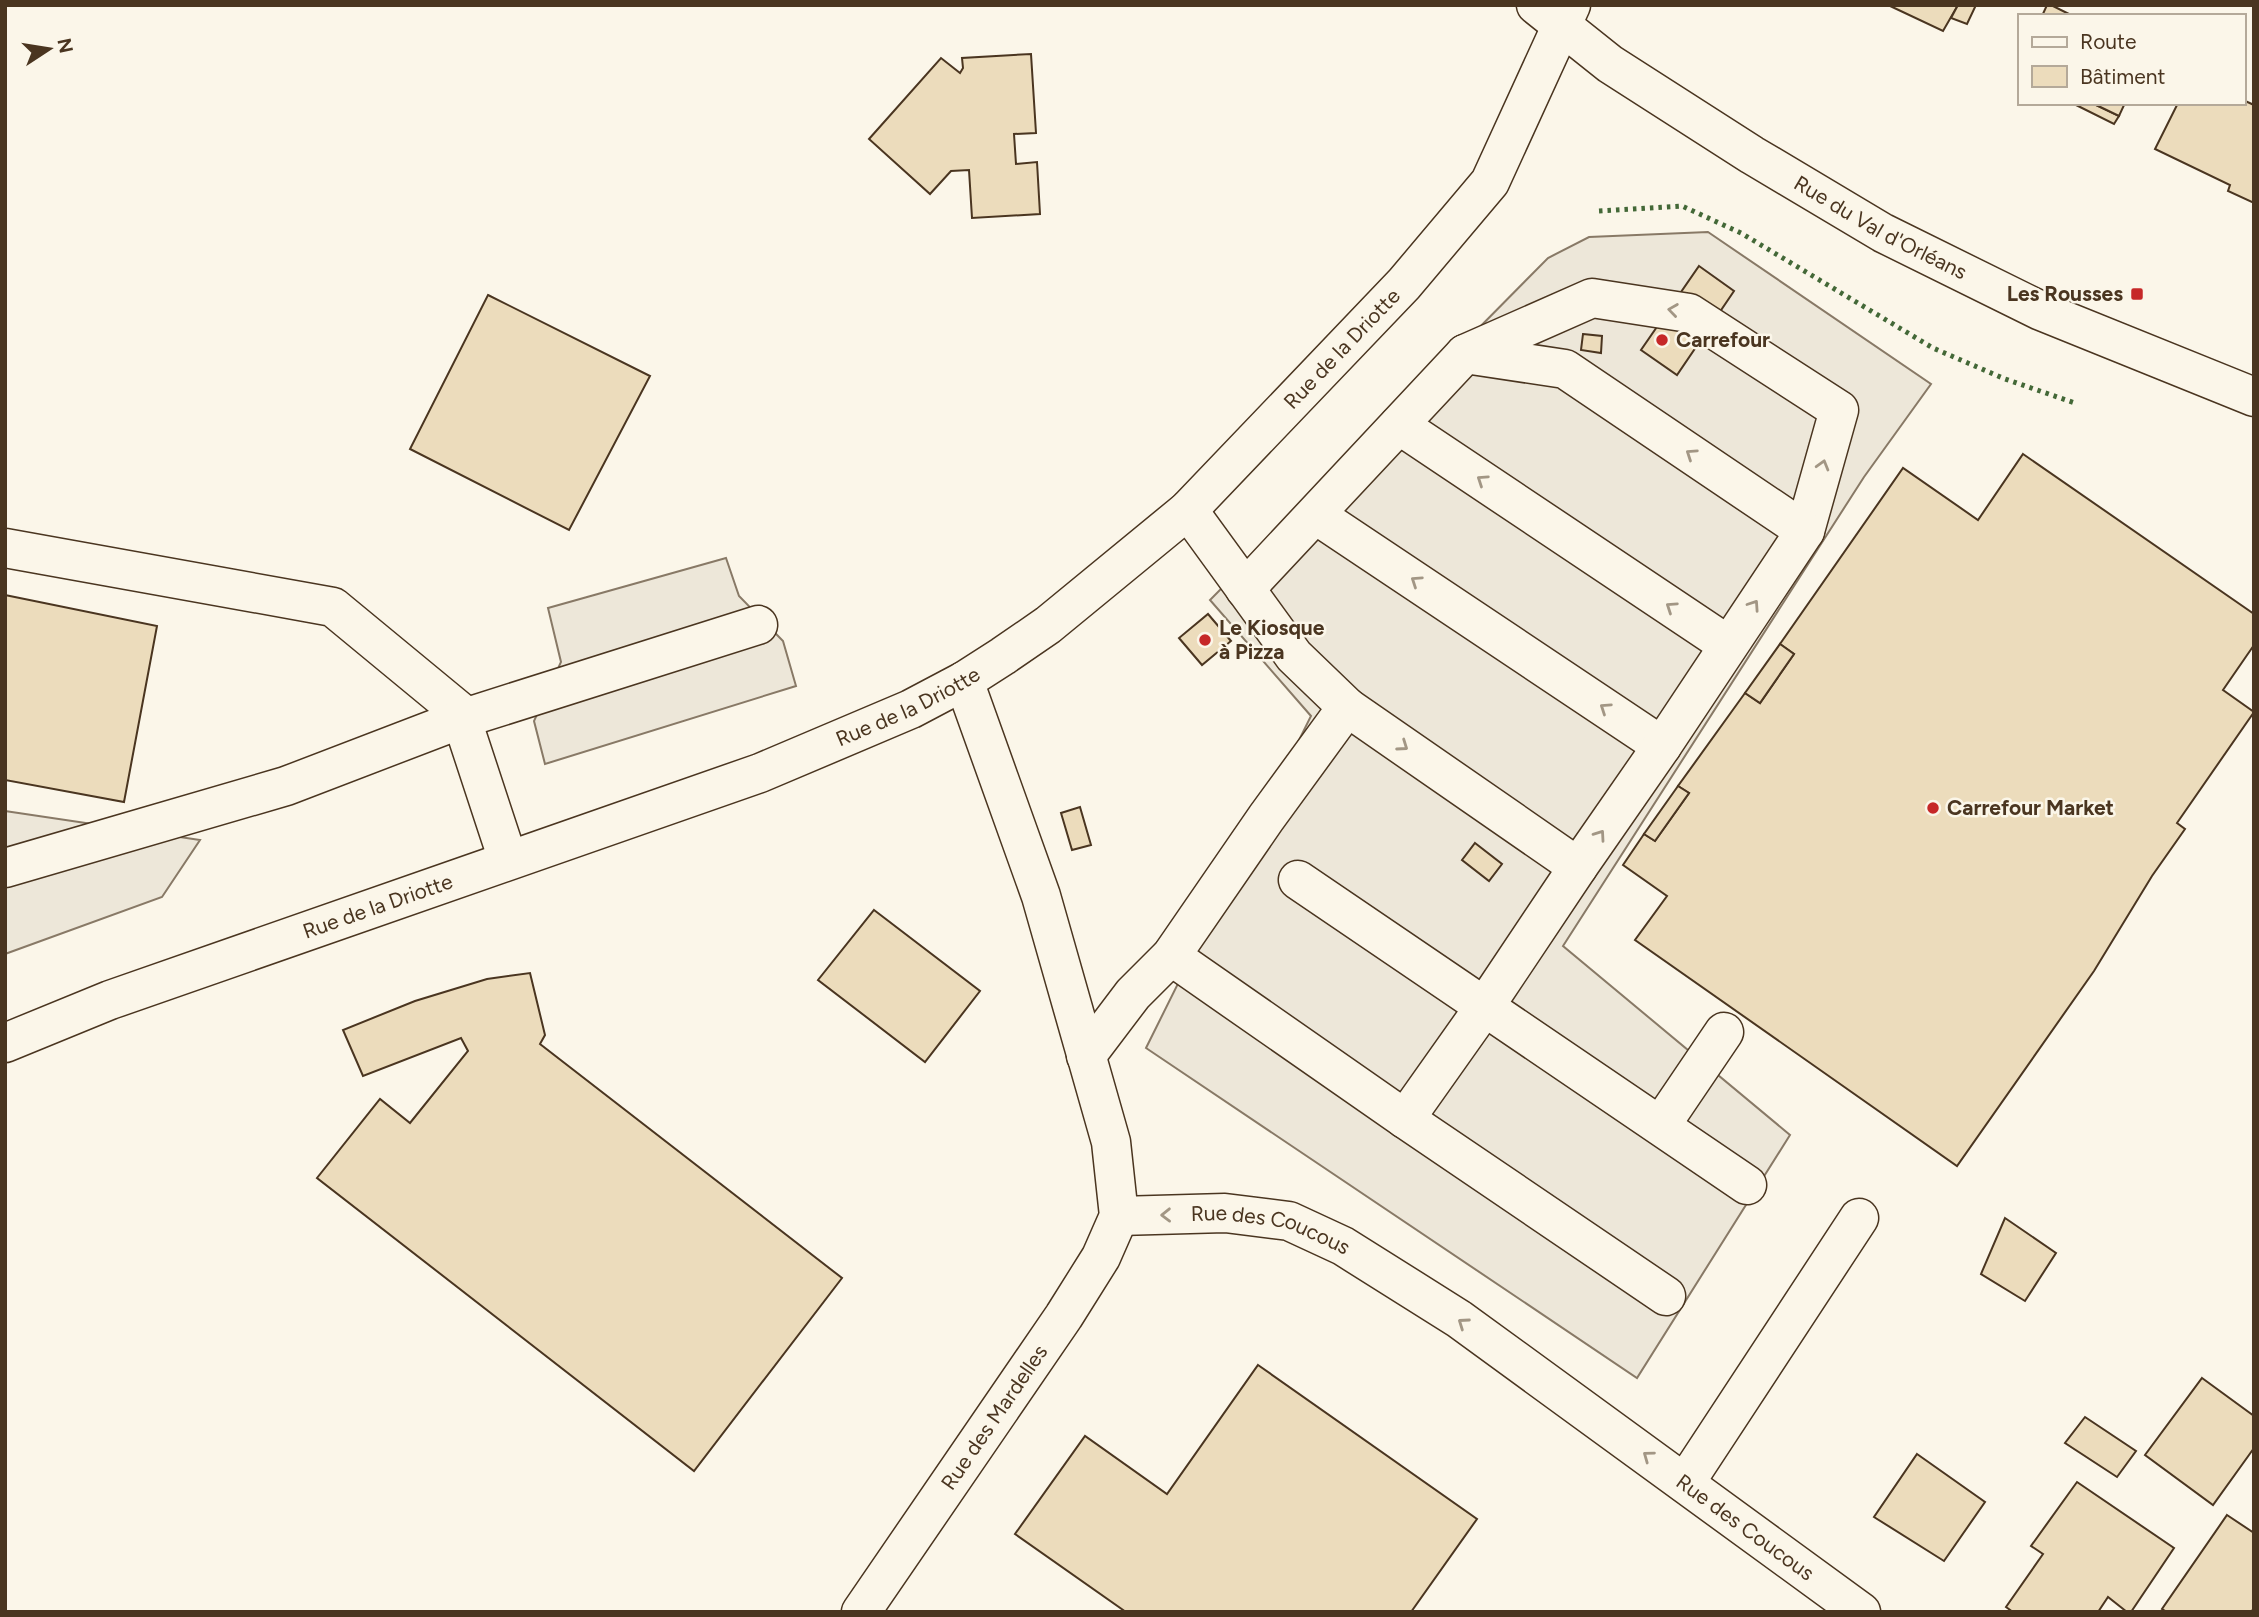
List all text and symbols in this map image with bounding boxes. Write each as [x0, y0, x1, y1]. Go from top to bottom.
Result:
north arrow [14, 14, 84, 84]
legend [2018, 14, 2245, 105]
text: Route [2080, 29, 2136, 54]
text: N [52, 36, 78, 55]
text: Bâtiment [2080, 64, 2165, 89]
street label: Rue du Val d'Orléans [1790, 170, 1971, 284]
place label: Les Rousses [2007, 281, 2123, 306]
street label: Rue de la Driotte [1278, 283, 1405, 414]
marker: Les Rousses [2129, 286, 2145, 302]
one-way arrow [1667, 303, 1679, 318]
place label: Carrefour [1676, 327, 1770, 352]
marker: Carrefour [1654, 332, 1670, 348]
one-way arrow [1686, 450, 1699, 462]
one-way arrow [1815, 459, 1830, 471]
one-way arrow [1477, 476, 1490, 489]
one-way arrow [1411, 577, 1424, 590]
one-way arrow [1746, 600, 1759, 613]
one-way arrow [1666, 603, 1679, 615]
place label: Le Kiosque à Pizza [1219, 615, 1325, 664]
marker: Le Kiosque à Pizza [1197, 632, 1213, 648]
street label: Rue de la Driotte [832, 661, 984, 751]
one-way arrow [1600, 704, 1613, 716]
one-way arrow [1395, 738, 1408, 750]
place label: Carrefour Market [1947, 795, 2114, 820]
marker: Carrefour Market [1925, 800, 1941, 816]
one-way arrow [1592, 830, 1604, 843]
street label: Rue de la Driotte [299, 868, 456, 944]
street label: Rue des Coucous [1190, 1200, 1355, 1259]
one-way arrow [1161, 1207, 1171, 1223]
one-way arrow [1458, 1319, 1471, 1331]
street label: Rue des Mardelles [936, 1340, 1053, 1494]
one-way arrow [1643, 1452, 1656, 1464]
street label: Rue des Coucous [1671, 1469, 1819, 1586]

